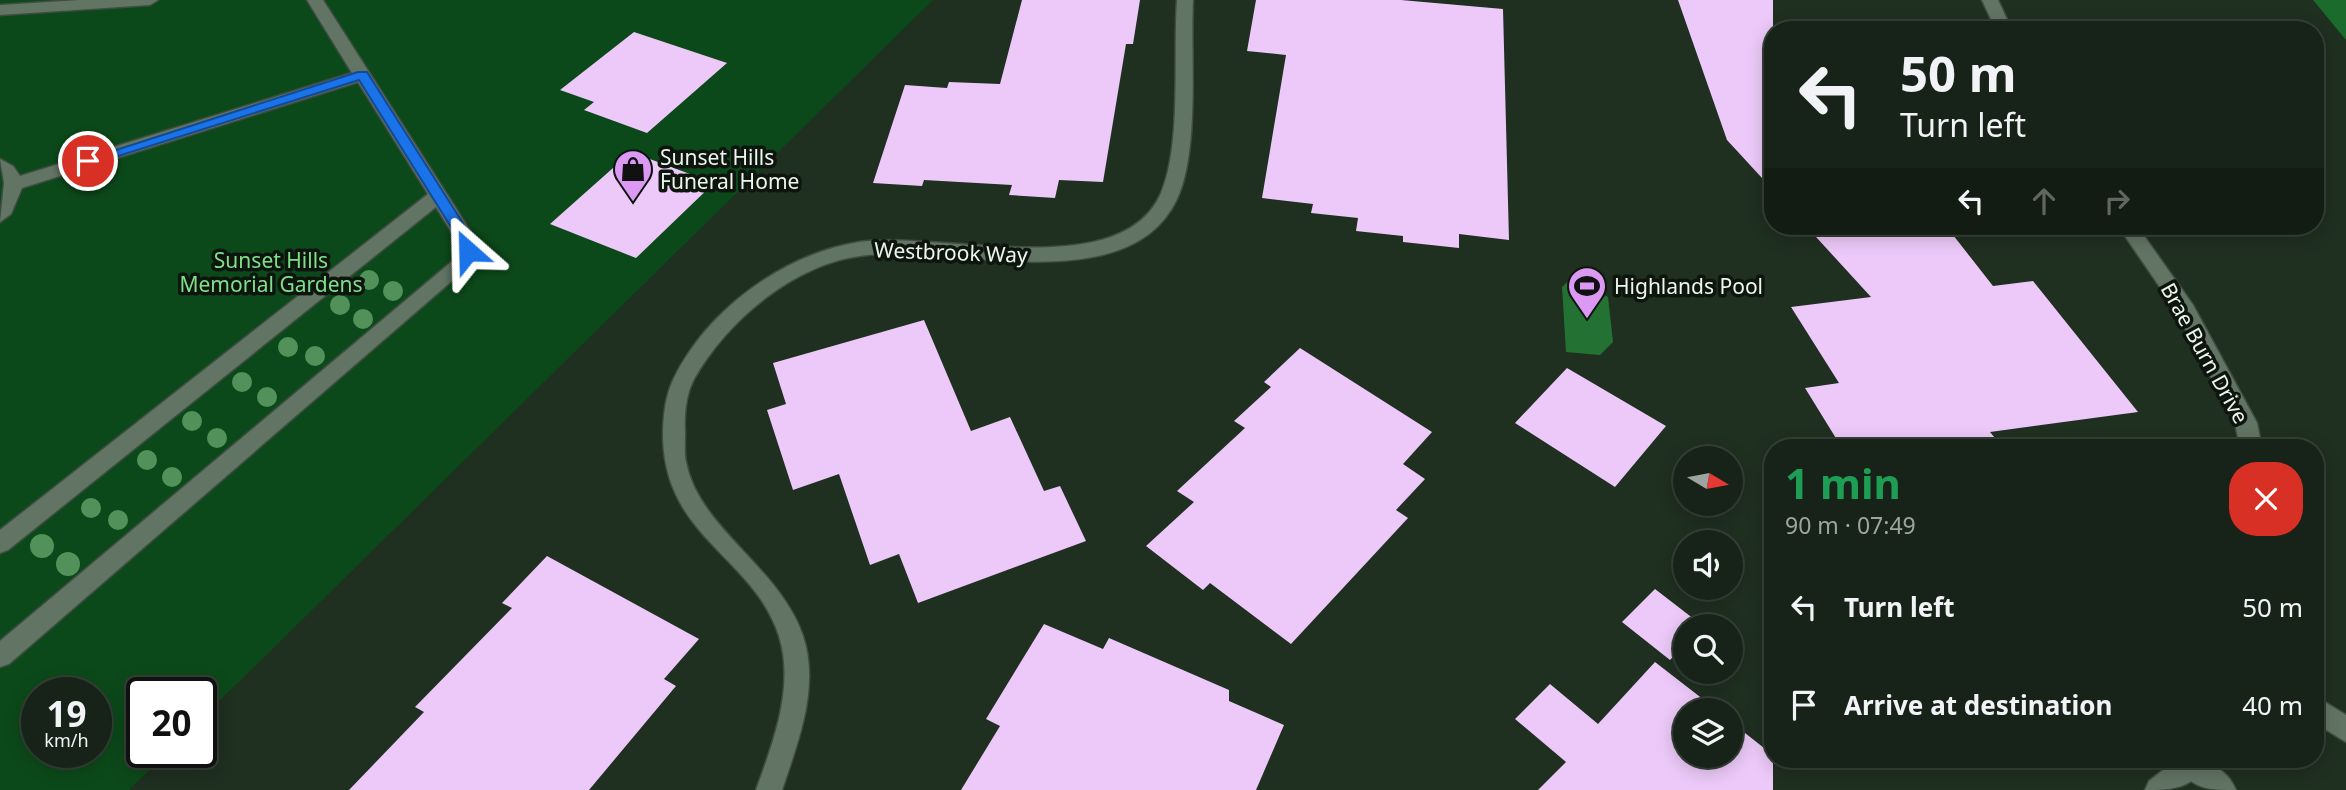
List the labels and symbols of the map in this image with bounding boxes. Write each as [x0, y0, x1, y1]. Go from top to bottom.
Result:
pin [58, 131, 118, 191]
place label: Sunset Hills Funeral Home [660, 143, 799, 195]
shop icon: Sunset Hills Funeral Home [612, 148, 654, 203]
position arrow [431, 214, 505, 288]
street label: Westbrook Way [874, 235, 1028, 269]
park label: Sunset Hills Memorial Gardens [179, 246, 363, 298]
sports icon: Highlands Pool [1566, 265, 1608, 320]
place label: Highlands Pool [1614, 272, 1763, 300]
street label: Brae Burn Drive [2155, 278, 2255, 428]
north arrow [1673, 446, 1743, 516]
speed limit sign: 20 [126, 677, 217, 768]

